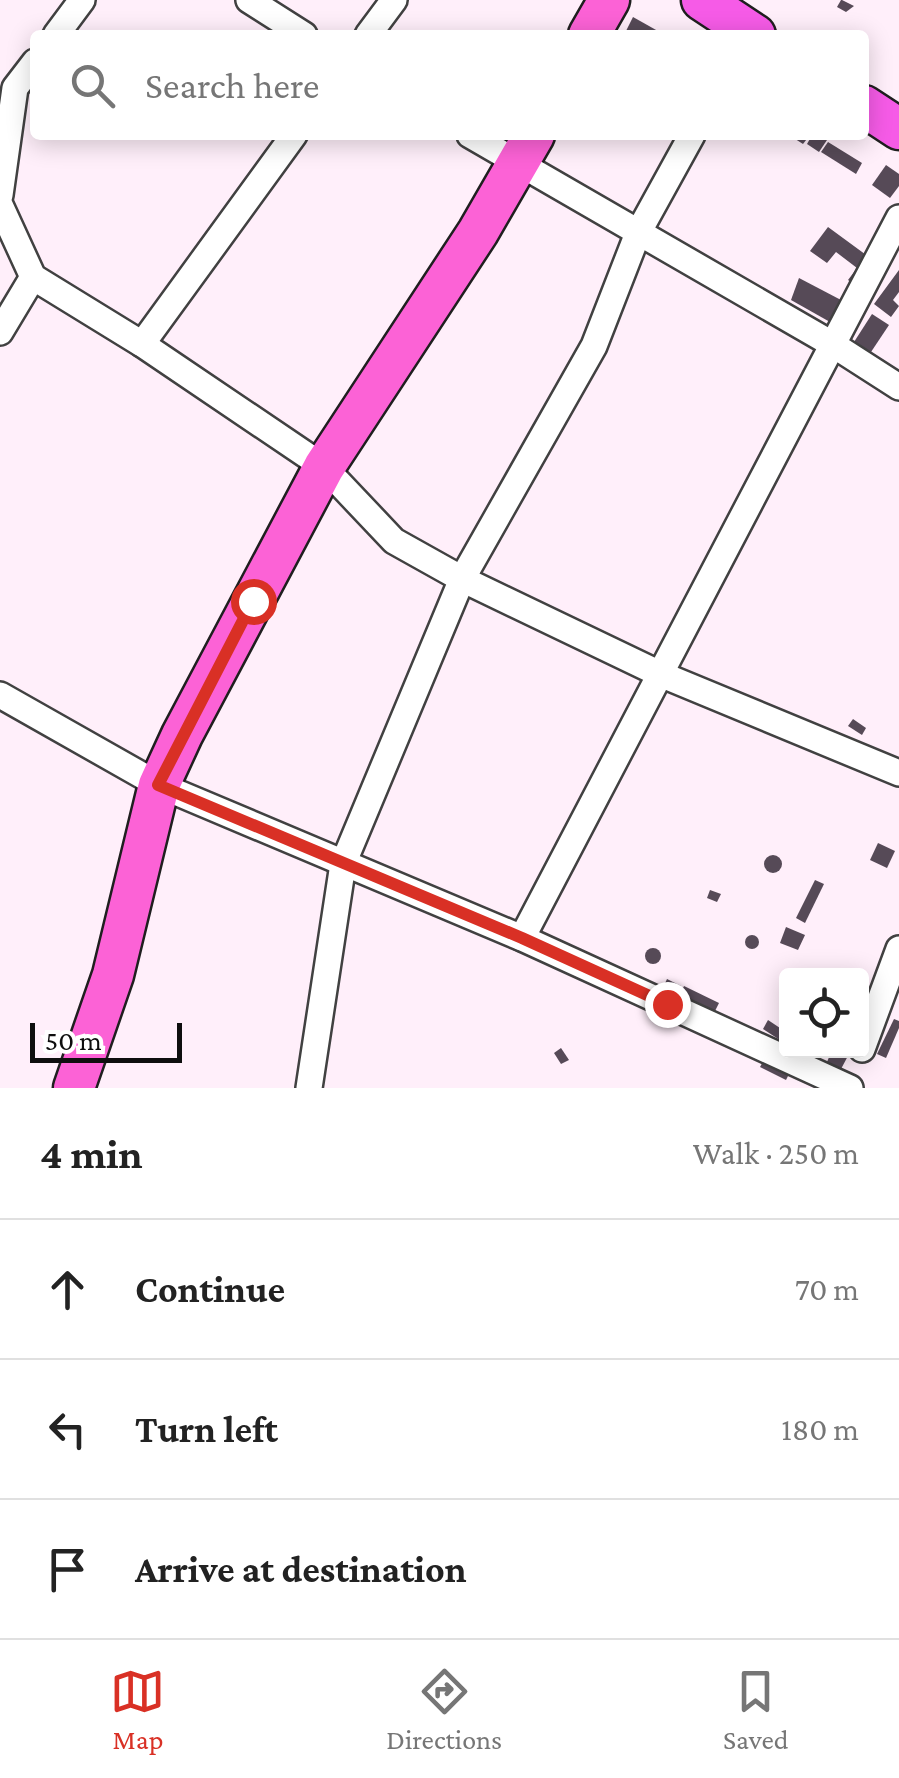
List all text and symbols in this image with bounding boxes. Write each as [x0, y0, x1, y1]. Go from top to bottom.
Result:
search box [30, 30, 869, 140]
icon: search [65, 58, 120, 113]
text: Search here [145, 64, 319, 106]
route start [231, 579, 277, 625]
map controls [779, 968, 869, 1058]
button: locate [779, 968, 869, 1058]
route end [645, 982, 691, 1028]
scale bar [30, 1018, 182, 1062]
text: 50 m [45, 1025, 102, 1056]
text: 4 min [40, 1130, 143, 1177]
text: Walk · 250 m [693, 1135, 859, 1171]
icon: ahead [40, 1262, 95, 1317]
text: Continue [135, 1268, 285, 1310]
text: 70 m [795, 1271, 859, 1307]
icon: left [40, 1402, 95, 1457]
text: Turn left [135, 1408, 278, 1450]
text: 180 m [781, 1411, 859, 1447]
icon: arrive [40, 1542, 95, 1597]
text: Arrive at destination [135, 1548, 467, 1590]
tab: Map [110, 1664, 165, 1755]
tab: Directions [386, 1664, 502, 1755]
tab: Saved [723, 1664, 789, 1755]

